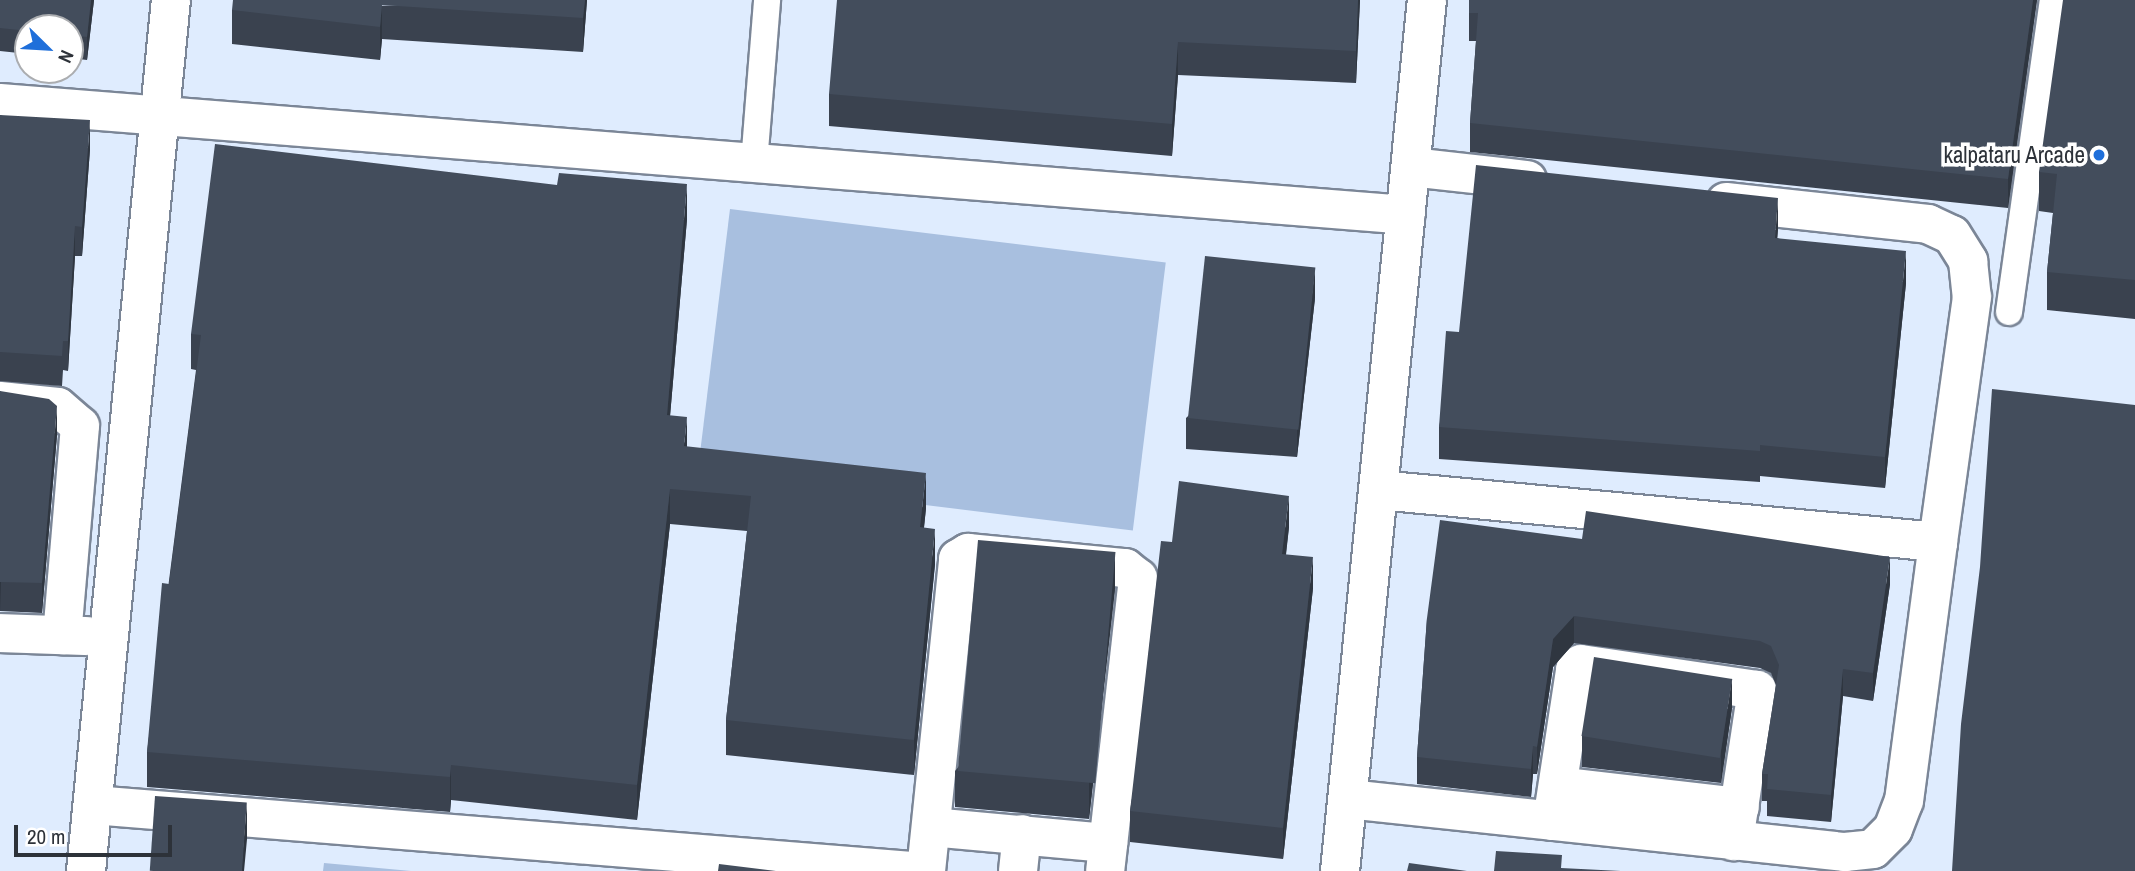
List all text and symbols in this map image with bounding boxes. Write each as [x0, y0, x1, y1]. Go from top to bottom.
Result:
north arrow [14, 14, 84, 84]
text: N [52, 46, 81, 67]
place label: kalpataru Arcade [1942, 141, 2085, 169]
marker: kalpataru Arcade [2091, 147, 2107, 163]
scale bar [18, 812, 175, 856]
text: 20 m [27, 822, 65, 851]

